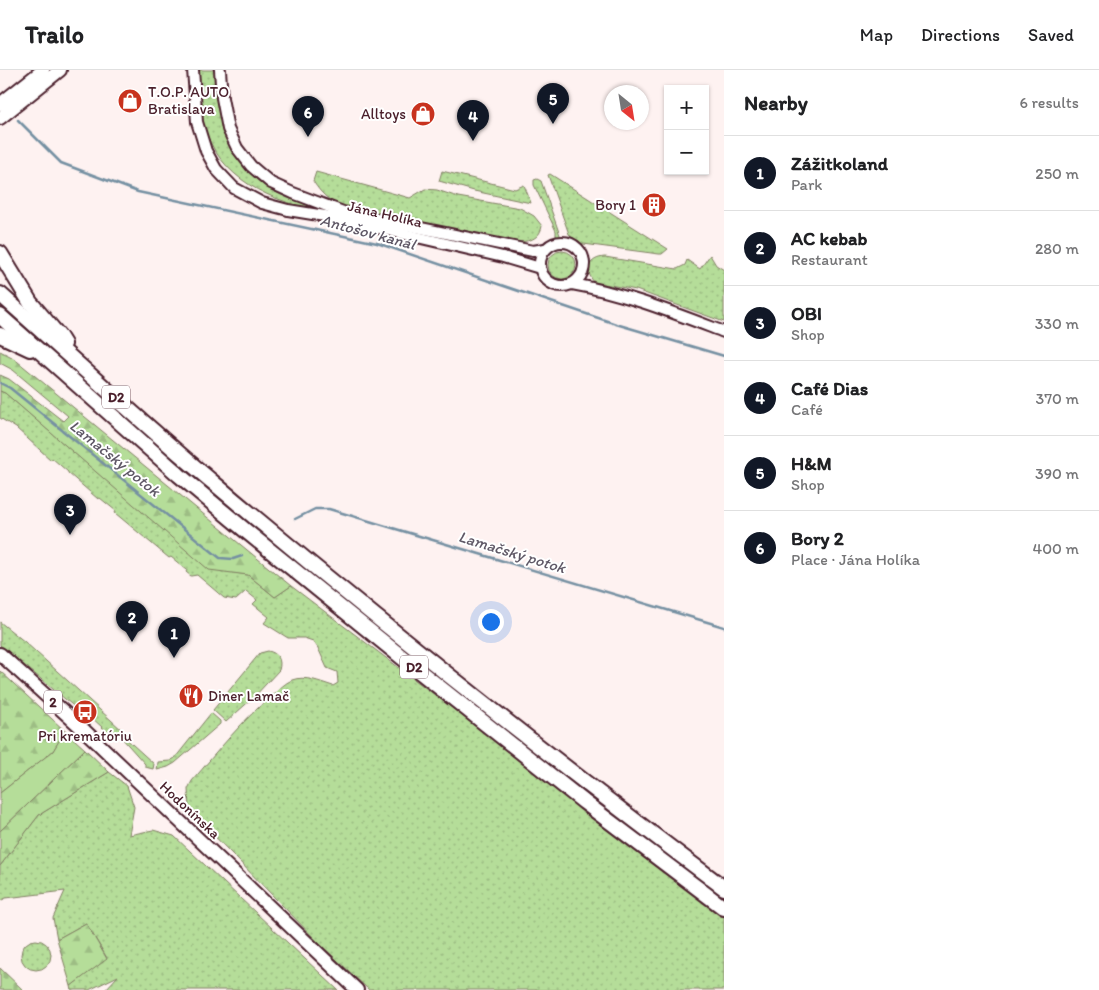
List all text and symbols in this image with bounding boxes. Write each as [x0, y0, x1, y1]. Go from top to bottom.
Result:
text: Trailo [25, 20, 84, 49]
text: Map [860, 24, 893, 46]
text: Directions [921, 24, 1000, 46]
text: Saved [1028, 24, 1074, 46]
place label: T.O.P. AUTO Bratislava [148, 83, 229, 118]
pin: 5 [537, 83, 569, 124]
north arrow [604, 85, 649, 130]
map controls [664, 85, 709, 175]
button: + [664, 85, 709, 130]
shop icon: T.O.P. AUTO Bratislava [117, 88, 143, 114]
text: Nearby [744, 90, 808, 115]
text: 6 results [1019, 93, 1079, 112]
pin: 6 [292, 96, 324, 137]
pin: 4 [457, 100, 489, 141]
shop icon: Alltoys [410, 101, 436, 127]
place label: Alltoys [361, 105, 406, 123]
button: − [664, 130, 709, 175]
text: Zážitkoland [791, 152, 888, 175]
text: 1 [756, 164, 764, 183]
text: 250 m [1035, 164, 1079, 183]
text: Park [791, 175, 822, 194]
building icon: Bory 1 [641, 192, 667, 218]
place label: Bory 1 [595, 196, 636, 214]
street label: Jána Holíka [346, 197, 424, 231]
water label: Antošov kanál [318, 210, 419, 254]
text: AC kebab [791, 227, 867, 250]
text: 2 [756, 239, 764, 258]
text: 280 m [1035, 239, 1079, 258]
text: Restaurant [791, 250, 868, 269]
text: OBI [791, 302, 822, 325]
text: 3 [756, 314, 764, 333]
text: 330 m [1035, 314, 1079, 333]
text: Shop [791, 325, 825, 344]
text: Café Dias [791, 377, 868, 400]
road number: D2 [102, 386, 130, 408]
text: 4 [755, 389, 765, 408]
text: 370 m [1035, 389, 1079, 408]
text: Café [791, 400, 823, 419]
water label: Lamačský potok [66, 416, 165, 501]
text: H&M [791, 452, 832, 475]
text: 5 [756, 464, 764, 483]
text: 390 m [1035, 464, 1079, 483]
text: Shop [791, 475, 825, 494]
pin: 3 [54, 494, 86, 535]
water label: Lamačský potok [456, 527, 568, 577]
text: Bory 2 [791, 527, 844, 550]
text: 6 [756, 539, 764, 558]
text: 400 m [1033, 539, 1079, 558]
text: Place · Jána Holíka [791, 550, 920, 569]
pin: 2 [116, 601, 148, 642]
your location [478, 609, 504, 635]
pin: 1 [158, 617, 190, 658]
road number: D2 [400, 656, 428, 678]
restaurant icon: Diner Lamač [178, 683, 204, 709]
place label: Diner Lamač [208, 687, 289, 705]
road number: 2 [44, 690, 62, 714]
bus stop icon: Pri krematóriu [72, 699, 98, 725]
place label: Pri krematóriu [38, 727, 132, 745]
street label: Hodonínska [156, 777, 224, 843]

